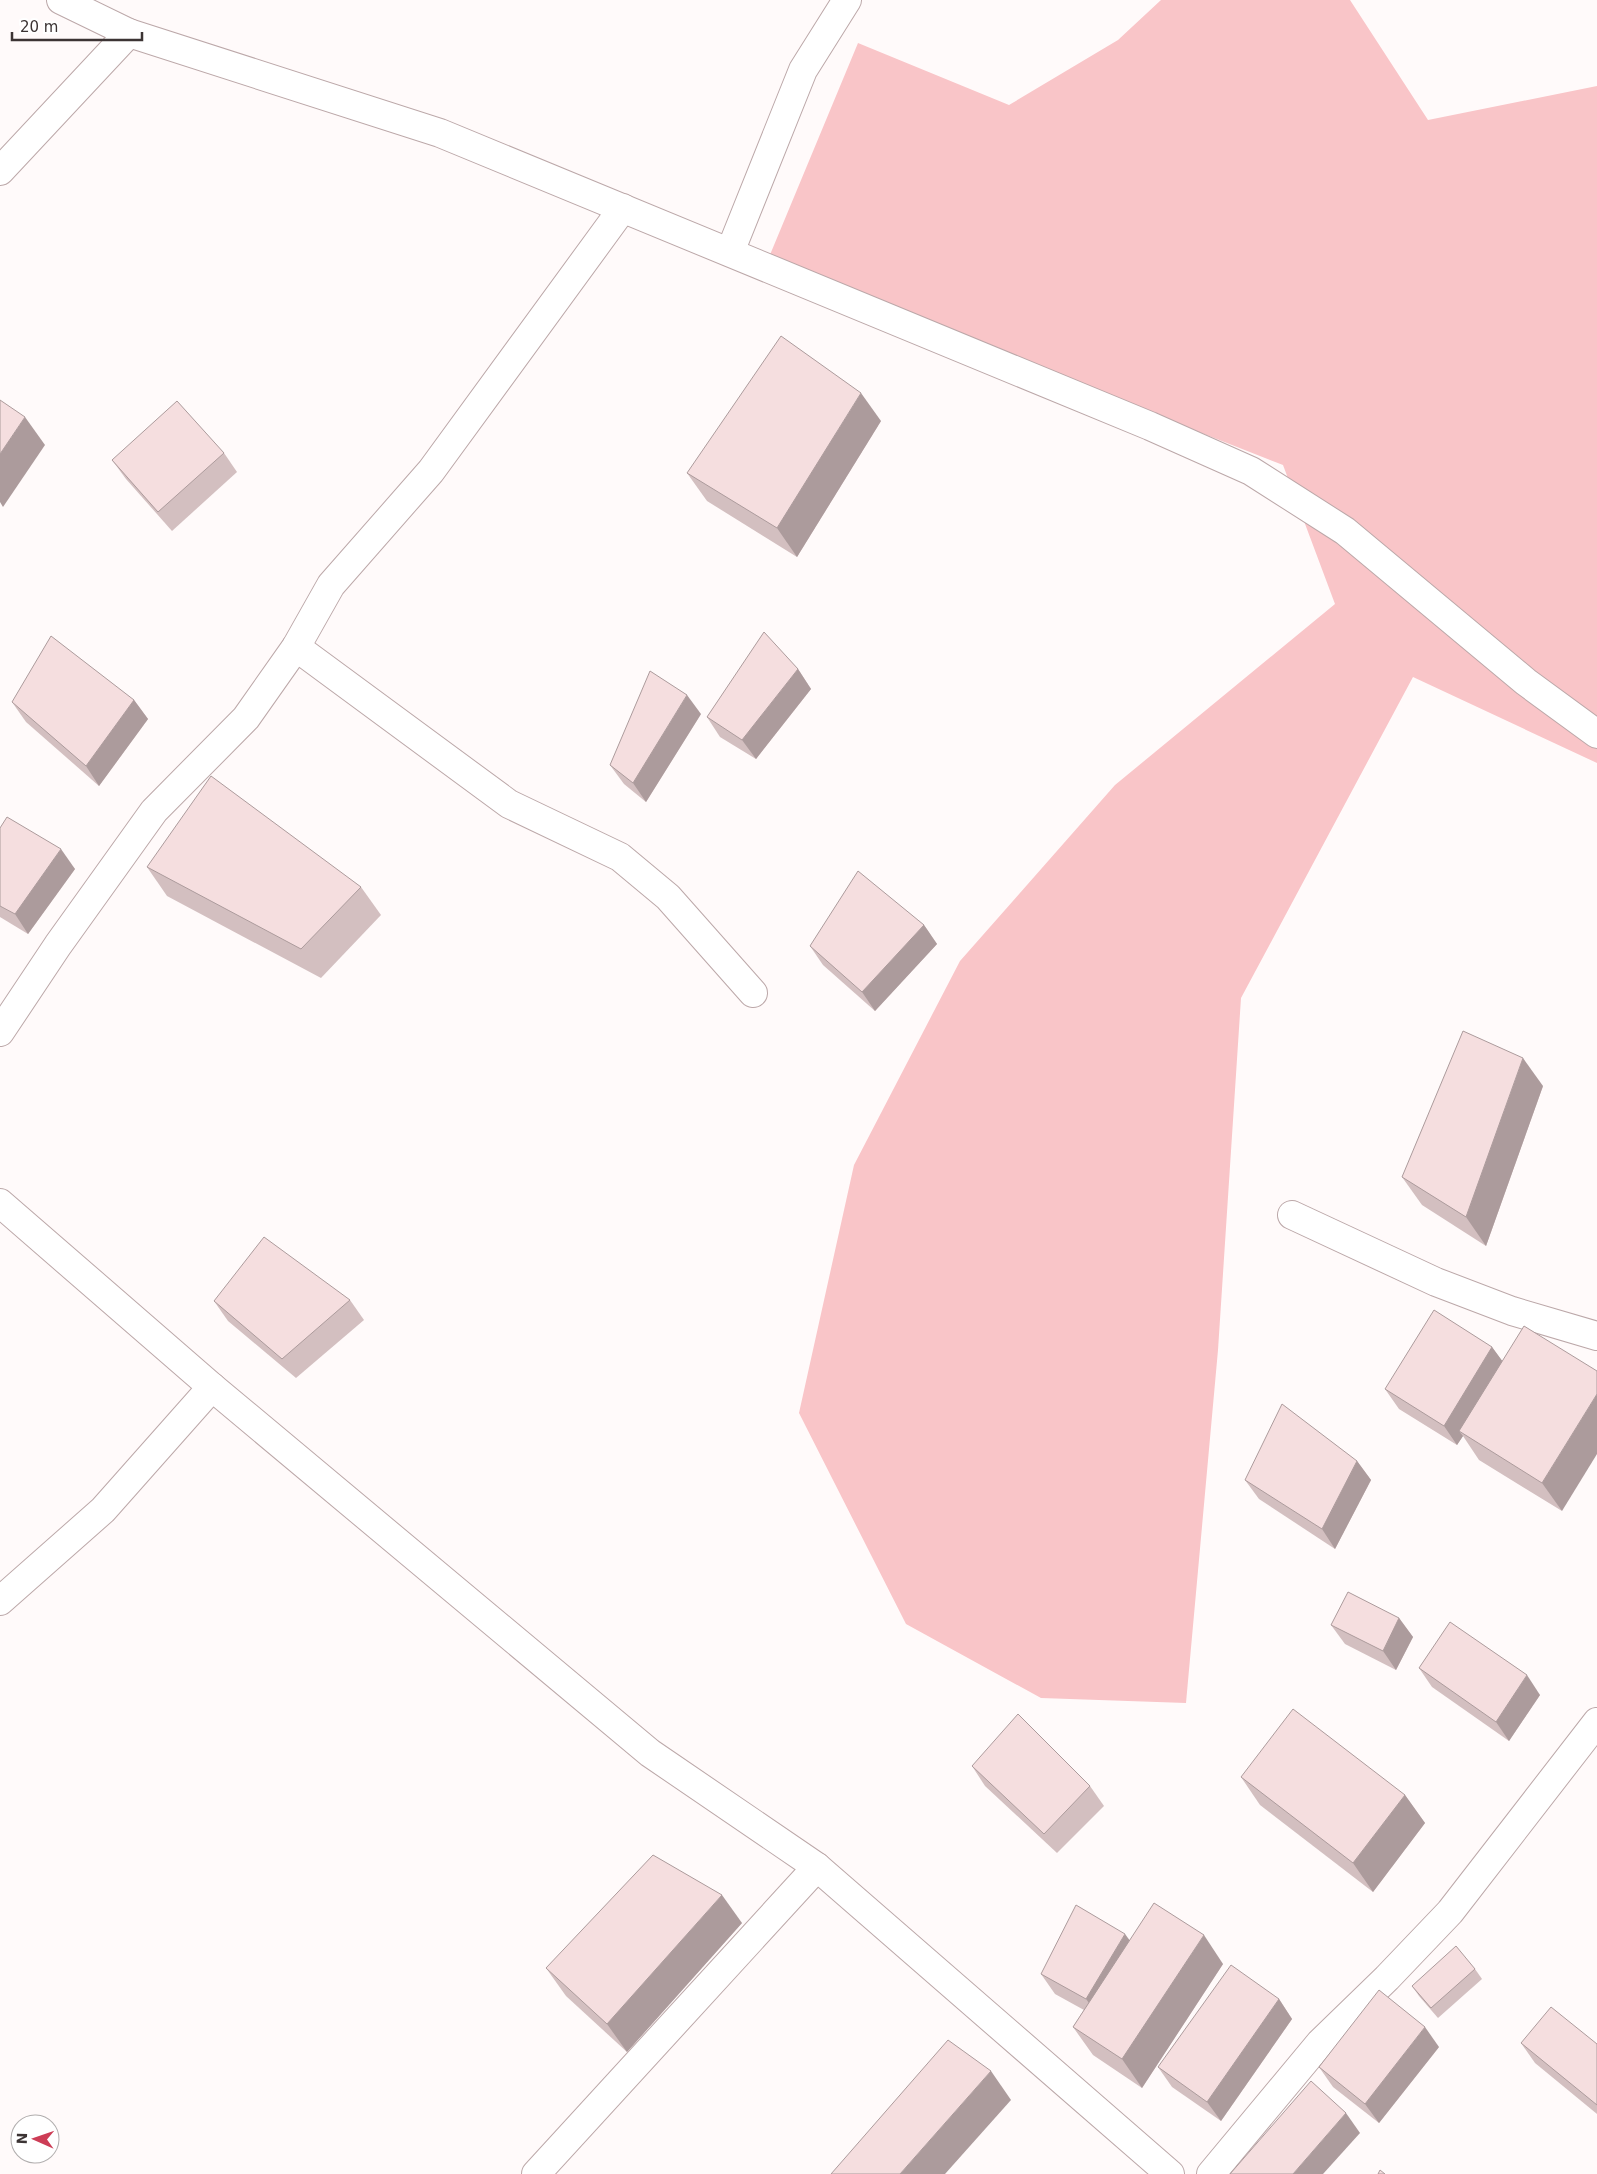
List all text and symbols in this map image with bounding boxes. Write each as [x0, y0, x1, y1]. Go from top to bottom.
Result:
scale bar [12, 10, 142, 42]
text: 20 m [20, 18, 58, 36]
north arrow [10, 2114, 60, 2164]
text: N [14, 2132, 30, 2145]

